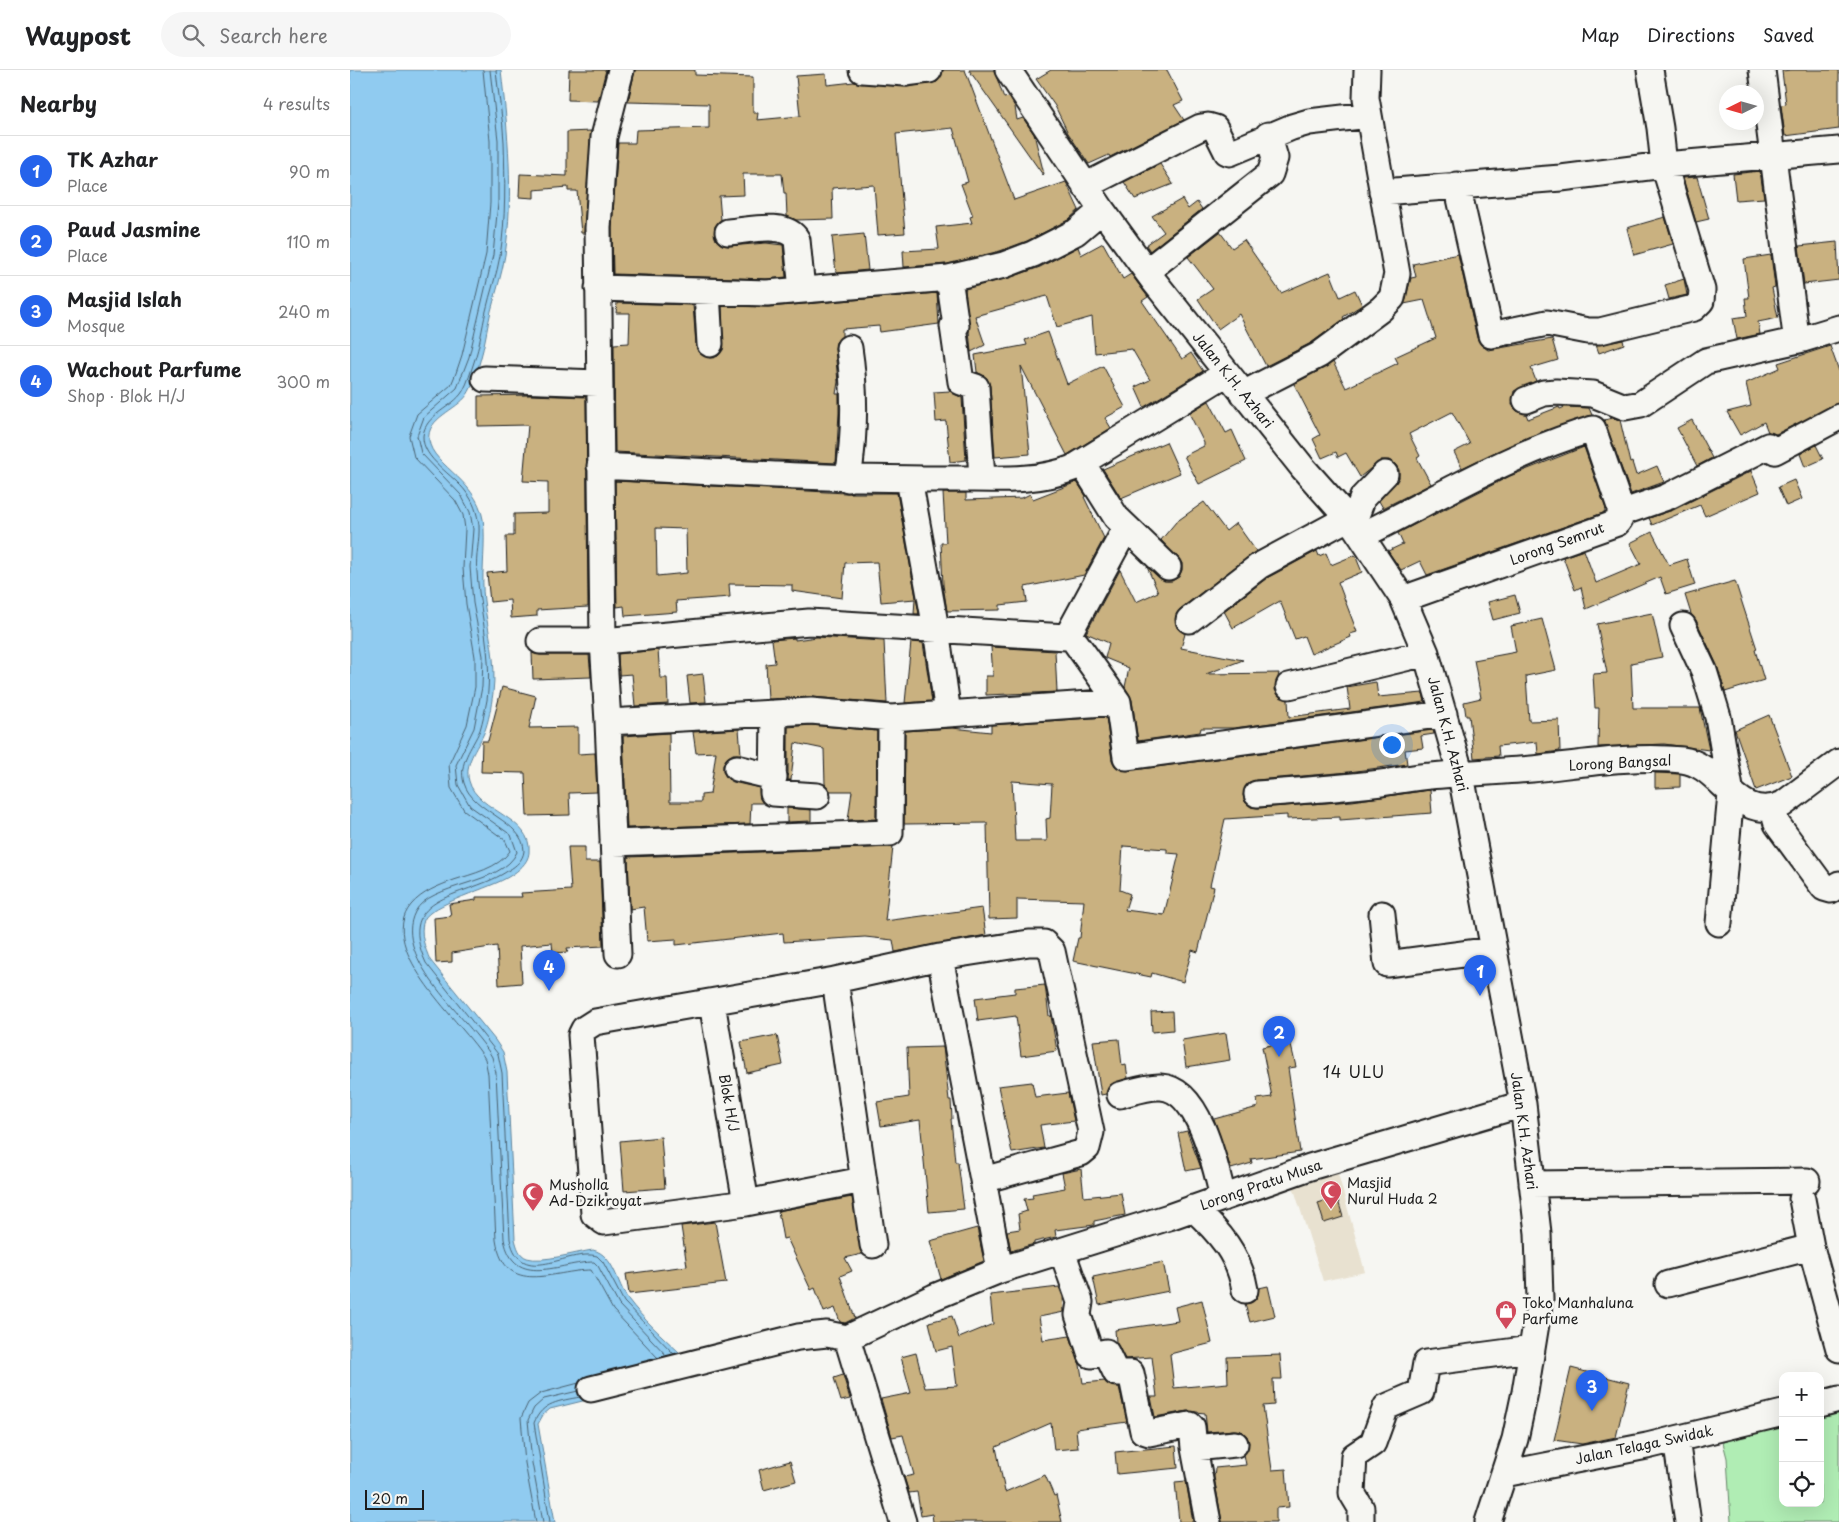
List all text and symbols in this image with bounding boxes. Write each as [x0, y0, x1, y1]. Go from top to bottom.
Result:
search box [161, 12, 511, 57]
text: Waypost [25, 17, 131, 53]
icon: search [179, 21, 207, 49]
text: Search here [219, 21, 328, 49]
text: Map [1581, 21, 1619, 48]
text: Directions [1647, 21, 1735, 48]
text: Saved [1763, 21, 1814, 48]
north arrow [1719, 85, 1764, 130]
text: Nearby [20, 87, 97, 119]
text: 4 results [263, 91, 330, 115]
text: TK Azhar [67, 145, 158, 173]
text: 1 [32, 159, 40, 183]
text: 90 m [289, 159, 330, 183]
text: Place [67, 173, 108, 197]
text: Paud Jasmine [67, 215, 200, 243]
text: 2 [30, 229, 42, 253]
text: 110 m [287, 229, 330, 253]
text: Place [67, 243, 108, 267]
text: Masjid Islah [67, 285, 182, 313]
text: 3 [31, 299, 41, 323]
text: 240 m [278, 299, 330, 323]
text: Mosque [67, 313, 125, 337]
street label: Jalan K.H. Azhari [1188, 327, 1279, 432]
text: Wachout Parfume [67, 355, 241, 383]
text: 4 [31, 369, 41, 393]
text: 300 m [276, 369, 330, 393]
text: Shop · Blok H/J [67, 383, 186, 407]
street label: Lorong Semrut [1507, 517, 1607, 570]
street label: Jalan K.H. Azhari [1423, 674, 1474, 794]
your location [1379, 732, 1405, 758]
street label: Lorong Bangsal [1568, 749, 1672, 776]
pin: 4 [533, 950, 565, 991]
pin: 1 [1464, 955, 1496, 996]
pin: 2 [1263, 1016, 1295, 1057]
district label: 14 ULU [1323, 1059, 1385, 1083]
street label: Jalan K.H. Azhari [1506, 1071, 1543, 1191]
street label: Blok H/J [714, 1072, 745, 1134]
street label: Lorong Pratu Musa [1197, 1154, 1325, 1215]
place label: Masjid Nurul Huda 2 [1347, 1172, 1438, 1209]
place label: Musholla Ad-Dzikroyat [549, 1174, 642, 1211]
mosque icon: Masjid Nurul Huda 2 [1319, 1179, 1343, 1210]
mosque icon: Musholla Ad-Dzikroyat [521, 1181, 545, 1212]
place label: Toko Manhaluna Parfume [1522, 1292, 1634, 1329]
shop icon: Toko Manhaluna Parfume [1494, 1299, 1518, 1330]
pin: 3 [1576, 1370, 1608, 1411]
map controls [1779, 1372, 1824, 1507]
button: + [1779, 1372, 1824, 1417]
button: − [1779, 1417, 1824, 1462]
street label: Jalan Telaga Swidak [1573, 1420, 1715, 1469]
button: locate [1779, 1462, 1824, 1507]
scale bar [365, 1487, 424, 1510]
text: 20 m [372, 1488, 408, 1509]

